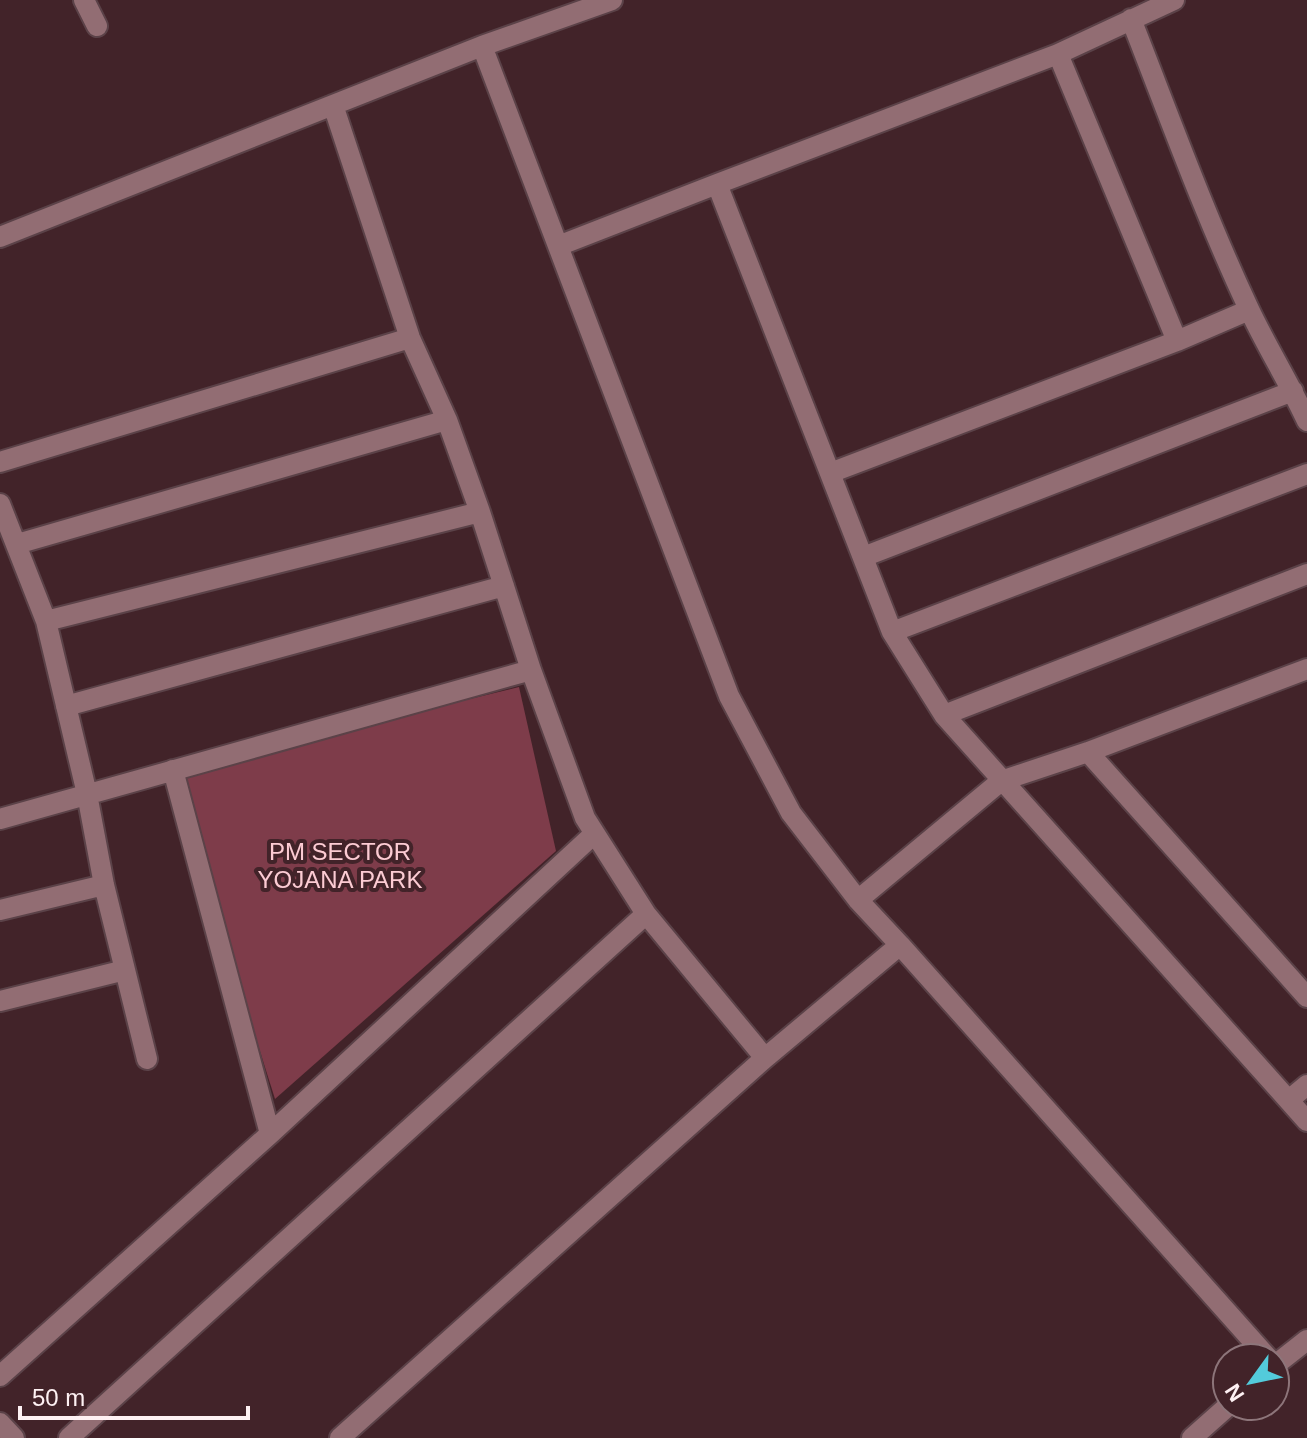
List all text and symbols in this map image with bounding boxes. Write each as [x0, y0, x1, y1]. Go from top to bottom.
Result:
park label: PM SECTOR YOJANA PARK [258, 838, 422, 893]
north arrow [1211, 1342, 1291, 1422]
scale bar [20, 1370, 248, 1420]
text: N [1220, 1379, 1249, 1406]
text: 50 m [32, 1384, 85, 1411]

